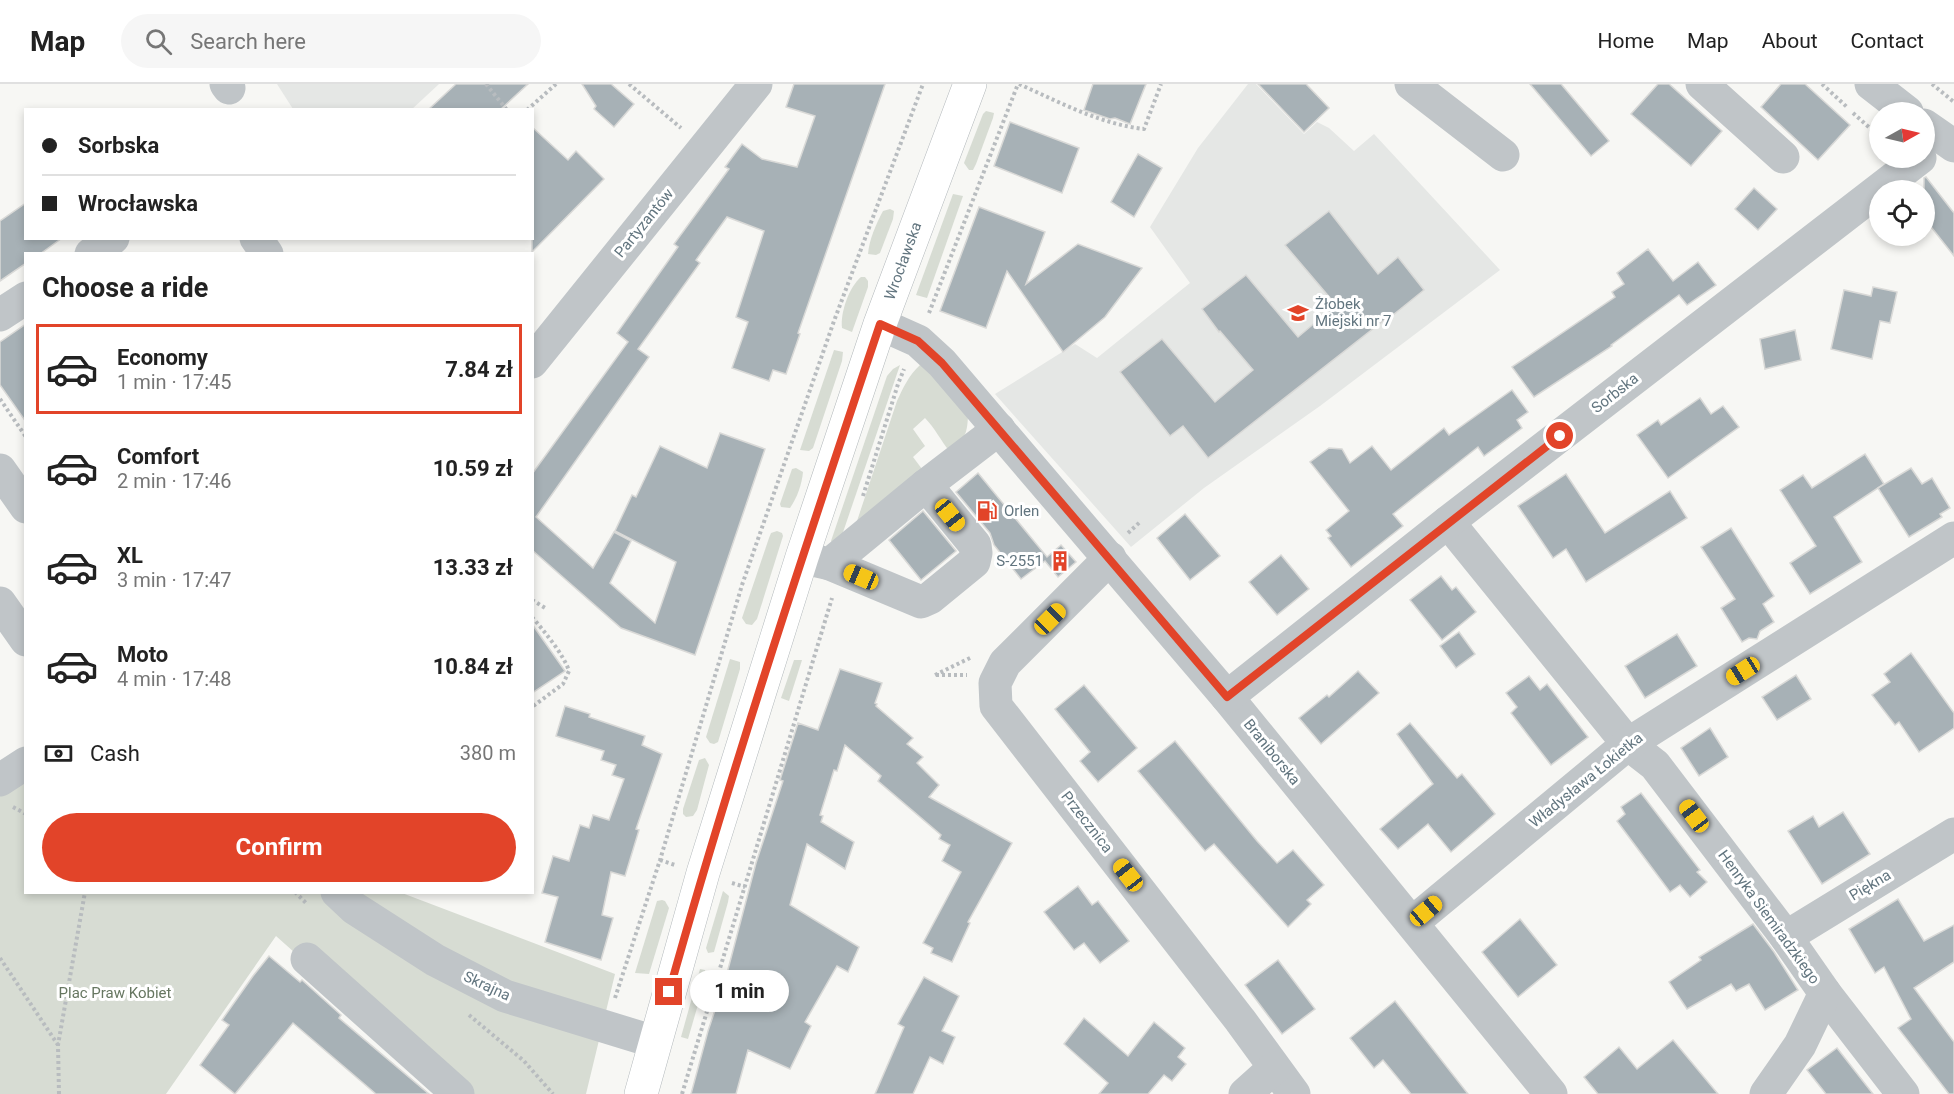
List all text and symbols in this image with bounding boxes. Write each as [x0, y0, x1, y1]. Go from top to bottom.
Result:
search box [121, 14, 541, 68]
text: Map [30, 25, 85, 58]
icon: search [142, 25, 175, 58]
text: Search here [190, 29, 306, 54]
text: Home [1598, 29, 1654, 53]
text: Map [1687, 29, 1729, 53]
text: About [1762, 29, 1818, 53]
text: Contact [1851, 29, 1924, 53]
north arrow [1869, 102, 1935, 168]
map controls [1869, 102, 1935, 246]
text: Sorbska [78, 133, 159, 158]
button: locate [1869, 180, 1935, 246]
street label: Partyzantów [611, 185, 677, 261]
text: Wrocławska [78, 191, 198, 216]
street label: Wrocławska [881, 220, 925, 302]
text: Choose a ride [42, 272, 208, 304]
place label: Żłobek Miejski nr 7 [1315, 295, 1392, 330]
school or university icon: Żłobek Miejski nr 7 [1286, 301, 1310, 325]
icon: car [45, 342, 99, 396]
text: Economy [117, 345, 208, 370]
text: 7.84 zł [445, 357, 513, 382]
street label: Sorbska [1588, 369, 1642, 417]
text: 1 min · 17:45 [117, 370, 232, 394]
route start [1546, 422, 1573, 449]
icon: car [45, 441, 99, 495]
text: Comfort [117, 444, 199, 469]
text: 10.59 zł [433, 456, 513, 481]
text: 2 min · 17:46 [117, 469, 232, 493]
car [932, 495, 968, 535]
fuel station icon: Orlen [975, 499, 999, 523]
place label: Orlen [1004, 502, 1039, 520]
icon: car [45, 540, 99, 594]
text: XL [117, 543, 143, 568]
building icon: S-2551 [1048, 549, 1072, 573]
place label: S-2551 [996, 552, 1043, 570]
text: 13.33 zł [433, 555, 513, 580]
car [841, 562, 881, 592]
text: 3 min · 17:47 [117, 568, 232, 592]
car [1031, 600, 1069, 638]
icon: car [45, 639, 99, 693]
text: Moto [117, 642, 168, 667]
text: 10.84 zł [433, 654, 513, 679]
car [1723, 654, 1763, 688]
text: 4 min · 17:48 [117, 667, 232, 691]
street label: Braniborska [1240, 715, 1304, 789]
street label: Władysława Łokietka [1526, 729, 1646, 831]
icon: cash [42, 737, 75, 770]
text: Cash [90, 741, 140, 766]
text: 380 m [460, 741, 516, 765]
street label: Przecznica [1057, 788, 1117, 856]
car [1676, 796, 1712, 836]
button: Confirm [42, 813, 516, 882]
street label: Henryka Siemiradzkiego [1714, 847, 1824, 987]
car [1110, 855, 1146, 895]
street label: Piękna [1846, 866, 1894, 904]
car [1406, 893, 1446, 929]
street label: Skrajna [461, 967, 513, 1005]
callout: 1 min [690, 971, 789, 1013]
route end [655, 978, 682, 1005]
text: 1 min [714, 979, 765, 1003]
park label: Plac Praw Kobiet [59, 984, 172, 1002]

